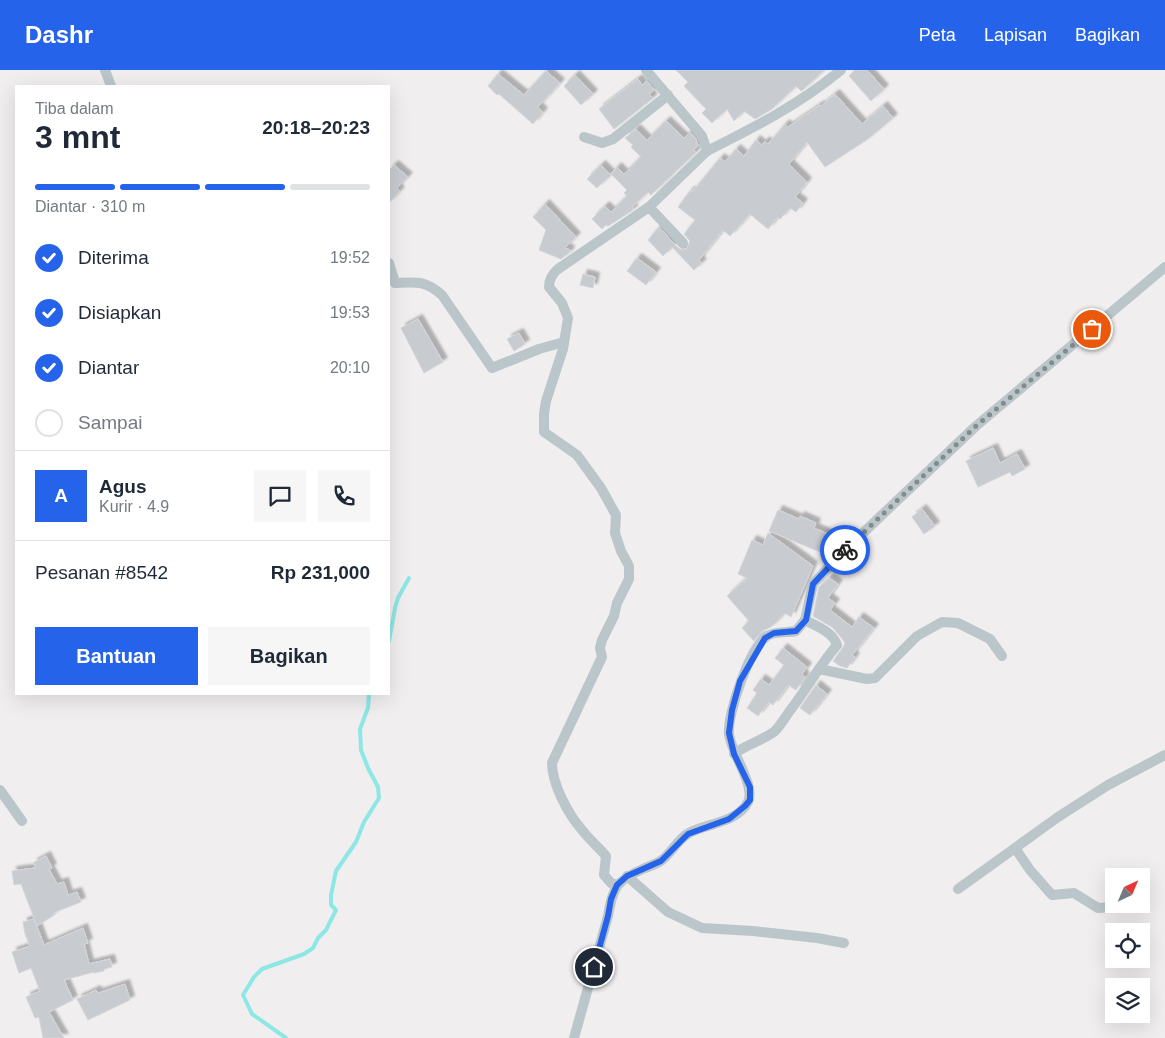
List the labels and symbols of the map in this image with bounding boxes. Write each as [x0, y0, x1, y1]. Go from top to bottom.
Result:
pin [1071, 308, 1113, 350]
courier [820, 525, 870, 575]
north arrow [1105, 868, 1150, 912]
pin [573, 946, 615, 988]

